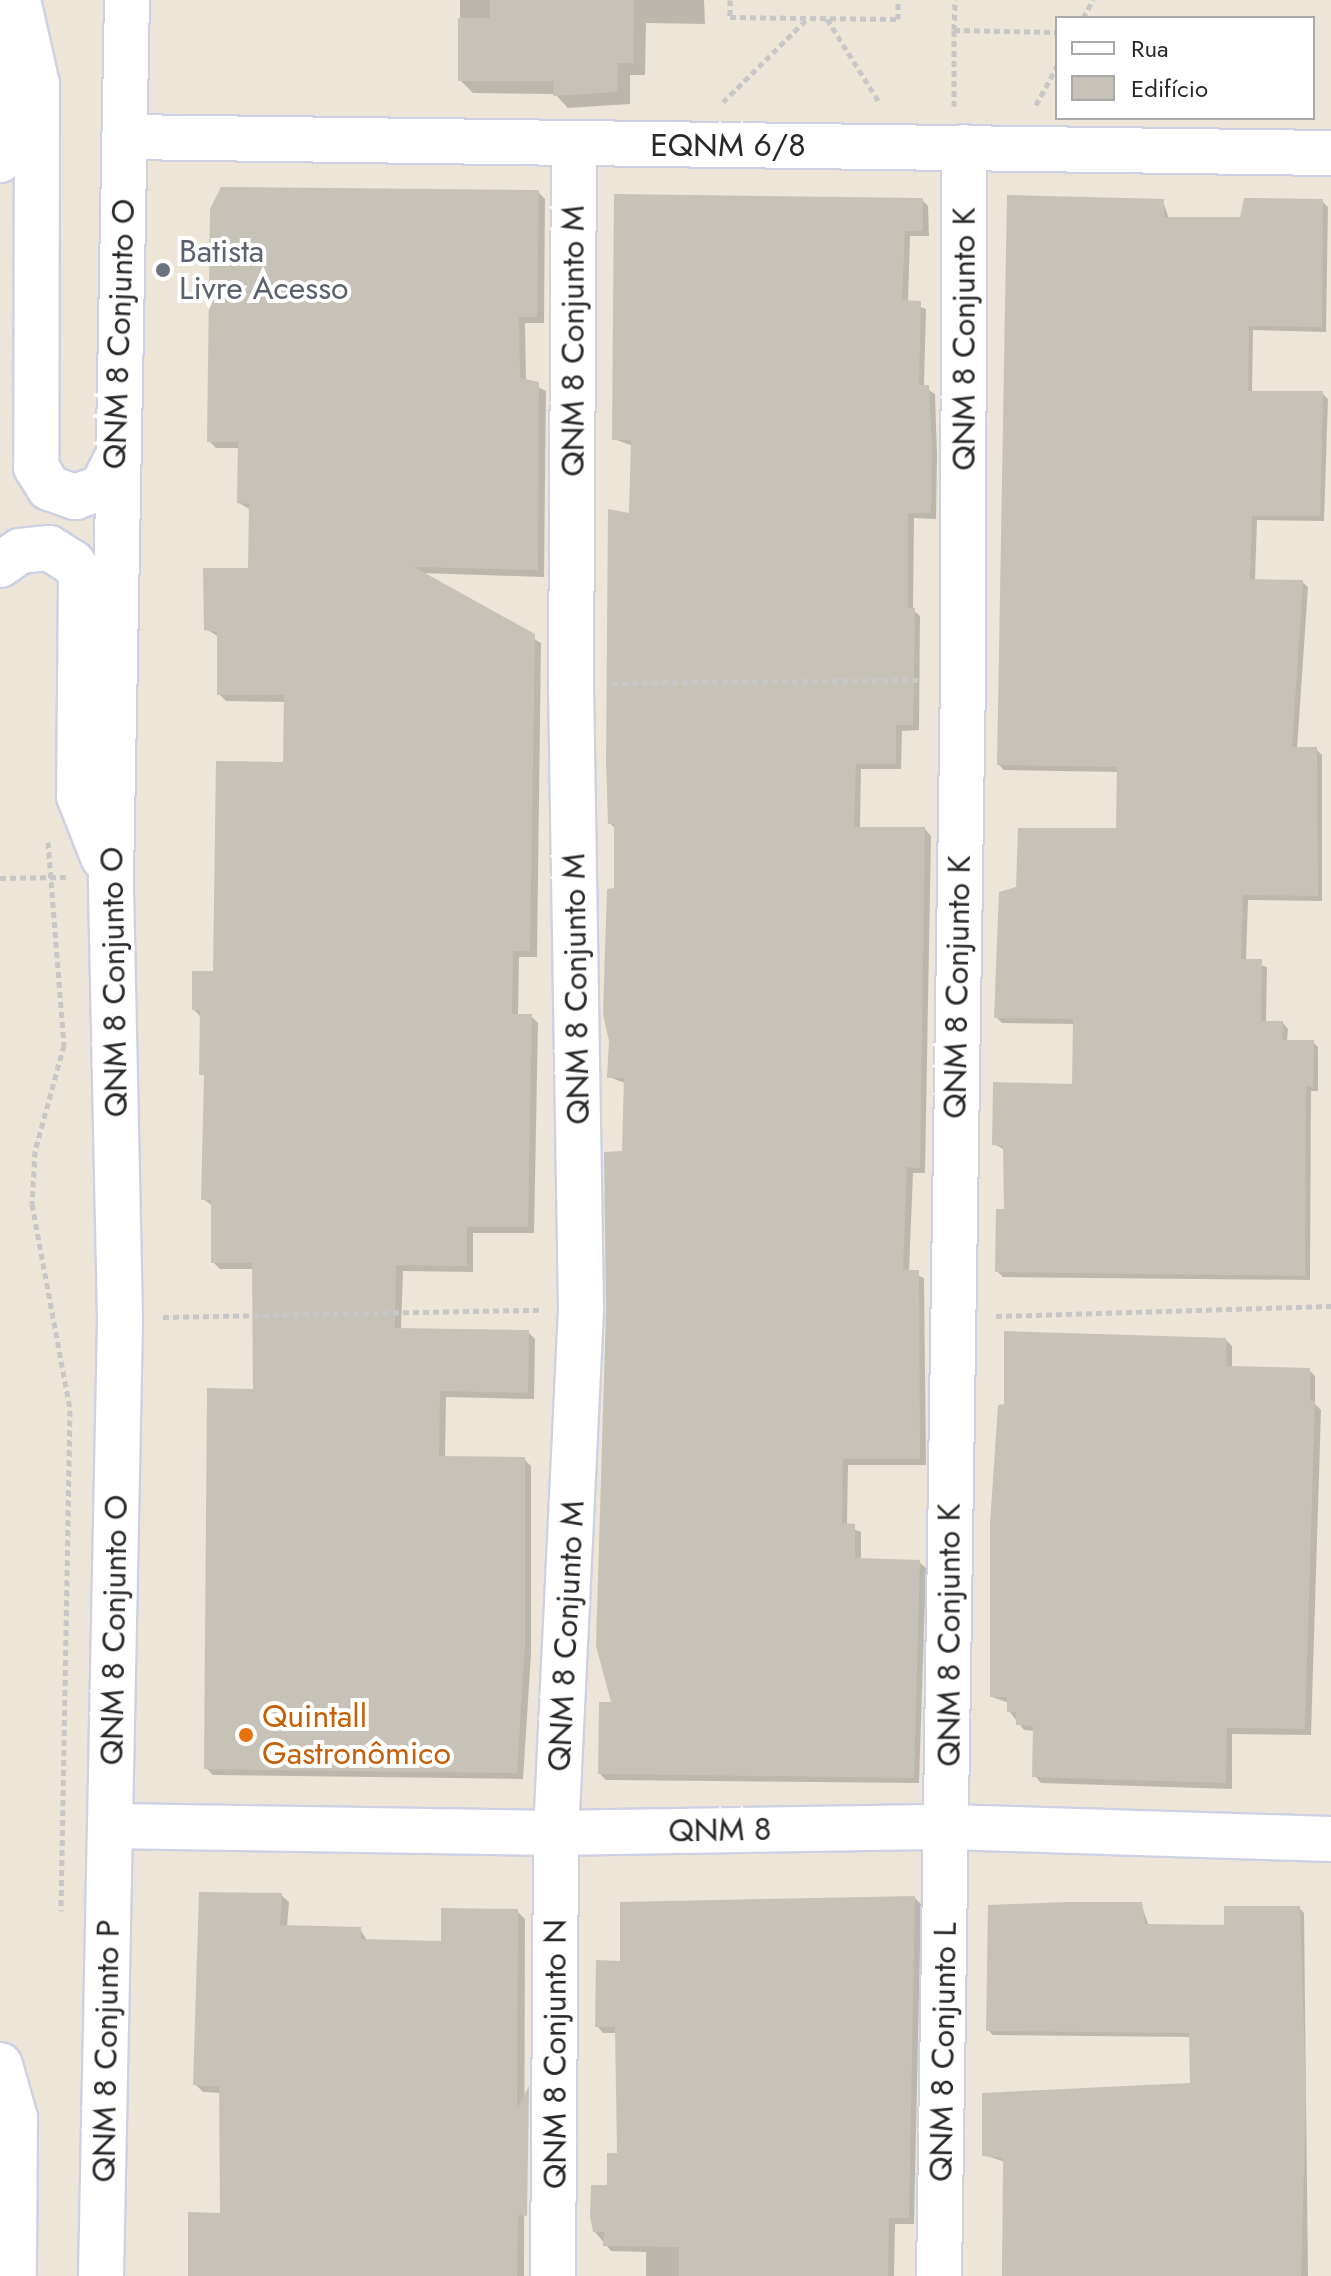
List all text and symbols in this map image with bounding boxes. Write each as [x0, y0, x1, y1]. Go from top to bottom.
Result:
legend [1055, 16, 1315, 120]
text: Rua [1131, 31, 1169, 66]
text: Edifício [1131, 71, 1208, 106]
street label: EQNM 6/8 [650, 126, 806, 164]
street label: QNM 8 Conjunto O [95, 198, 143, 470]
street label: QNM 8 Conjunto M [554, 205, 592, 477]
street label: QNM 8 Conjunto K [945, 207, 983, 471]
place label: Batista Livre Acesso [179, 233, 349, 308]
marker: Batista Livre Acesso [154, 261, 172, 279]
street label: QNM 8 Conjunto O [92, 846, 136, 1118]
street label: QNM 8 Conjunto M [554, 853, 598, 1125]
street label: QNM 8 Conjunto K [936, 855, 978, 1119]
street label: QNM 8 Conjunto O [92, 1494, 136, 1766]
street label: QNM 8 Conjunto M [540, 1500, 592, 1772]
street label: QNM 8 Conjunto K [930, 1503, 968, 1767]
place label: Quintall Gastronômico [262, 1698, 451, 1773]
marker: Quintall Gastronômico [237, 1726, 255, 1744]
street label: QNM 8 [668, 1810, 772, 1850]
street label: QNM 8 Conjunto P [85, 1919, 127, 2183]
street label: QNM 8 Conjunto N [536, 1919, 574, 2189]
street label: QNM 8 Conjunto L [922, 1922, 964, 2182]

